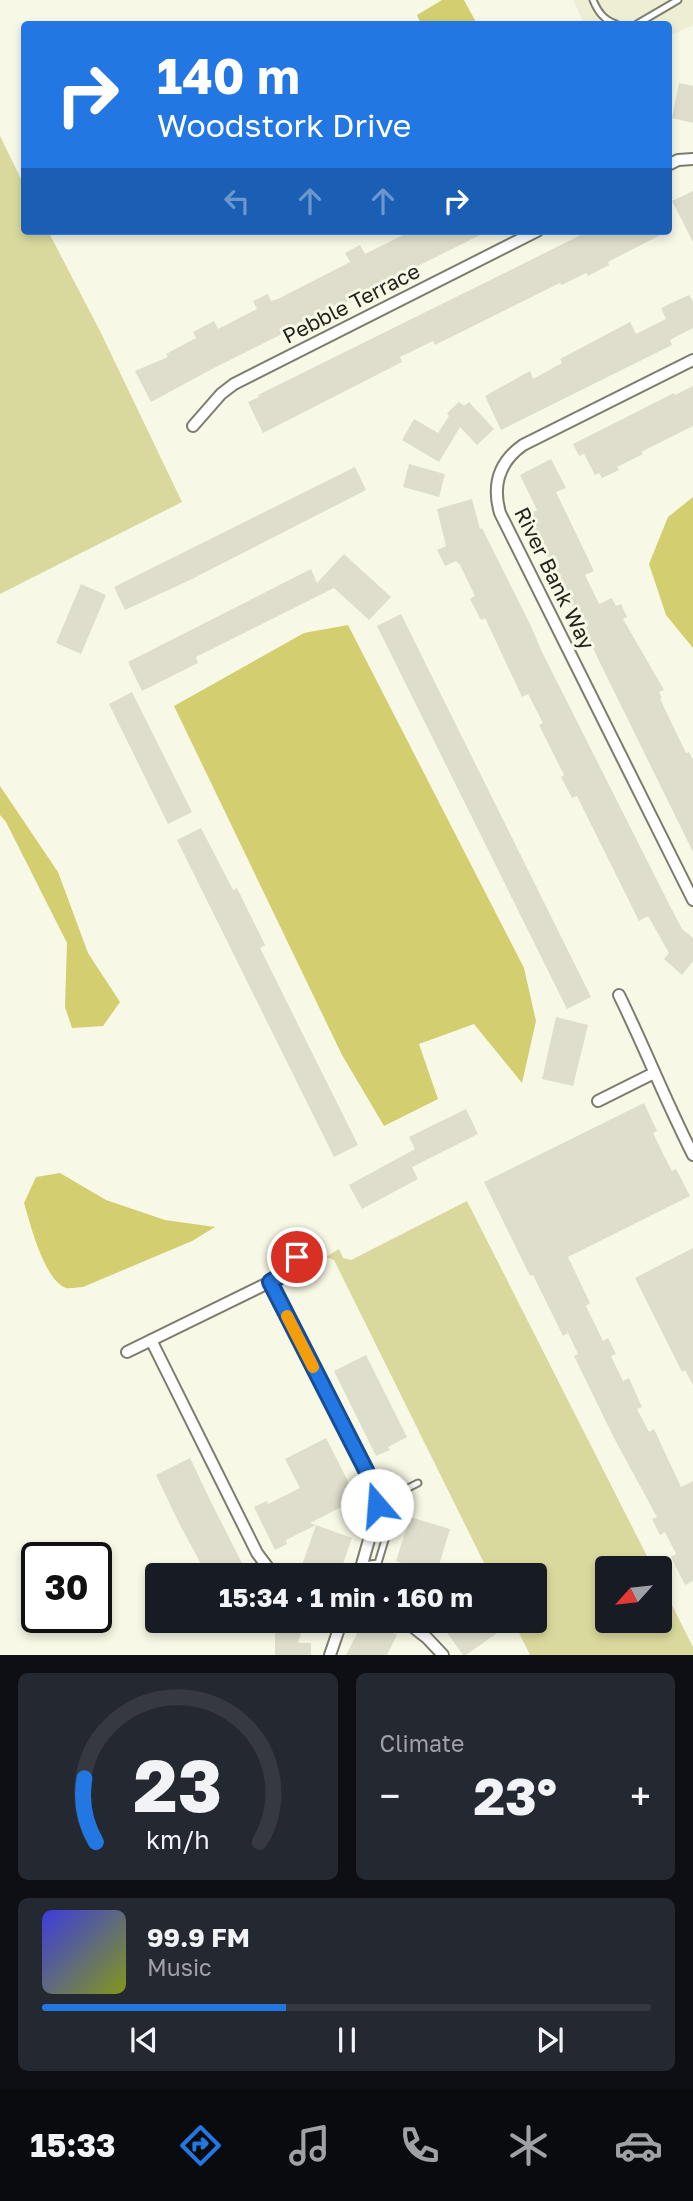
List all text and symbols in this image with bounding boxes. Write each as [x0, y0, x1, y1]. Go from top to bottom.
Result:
text: 140 m [157, 46, 300, 105]
icon: right [42, 49, 133, 140]
text: Woodstork Drive [157, 106, 411, 144]
icon: left [218, 182, 256, 220]
icon: ahead [291, 182, 329, 220]
icon: ahead [364, 182, 402, 220]
icon: right [437, 182, 475, 220]
street label: Pebble Terrace [278, 257, 424, 349]
street label: River Bank Way [509, 502, 601, 654]
pin [267, 1227, 327, 1287]
icon: arrive [278, 1238, 316, 1276]
position arrow [340, 1468, 414, 1542]
speed limit sign: 30 [21, 1542, 112, 1633]
north arrow [595, 1556, 672, 1633]
map controls [595, 1556, 672, 1633]
text: 15:34 · 1 min · 160 m [219, 1582, 473, 1613]
text: Climate [380, 1729, 464, 1757]
text: 23 [133, 1742, 222, 1829]
text: 23° [473, 1764, 557, 1826]
text: − [380, 1773, 400, 1818]
text: + [630, 1773, 651, 1818]
text: km/h [146, 1824, 210, 1855]
text: 99.9 FM [147, 1922, 250, 1953]
text: Music [147, 1953, 212, 1981]
icon: previous [125, 2021, 163, 2059]
icon: pause [328, 2021, 366, 2059]
icon: next [531, 2021, 569, 2059]
icon: directions [176, 2121, 225, 2170]
icon: music [285, 2121, 334, 2170]
icon: phone [395, 2121, 444, 2170]
icon: climate [504, 2121, 553, 2170]
icon: car [614, 2121, 663, 2170]
text: 15:33 [30, 2126, 116, 2164]

